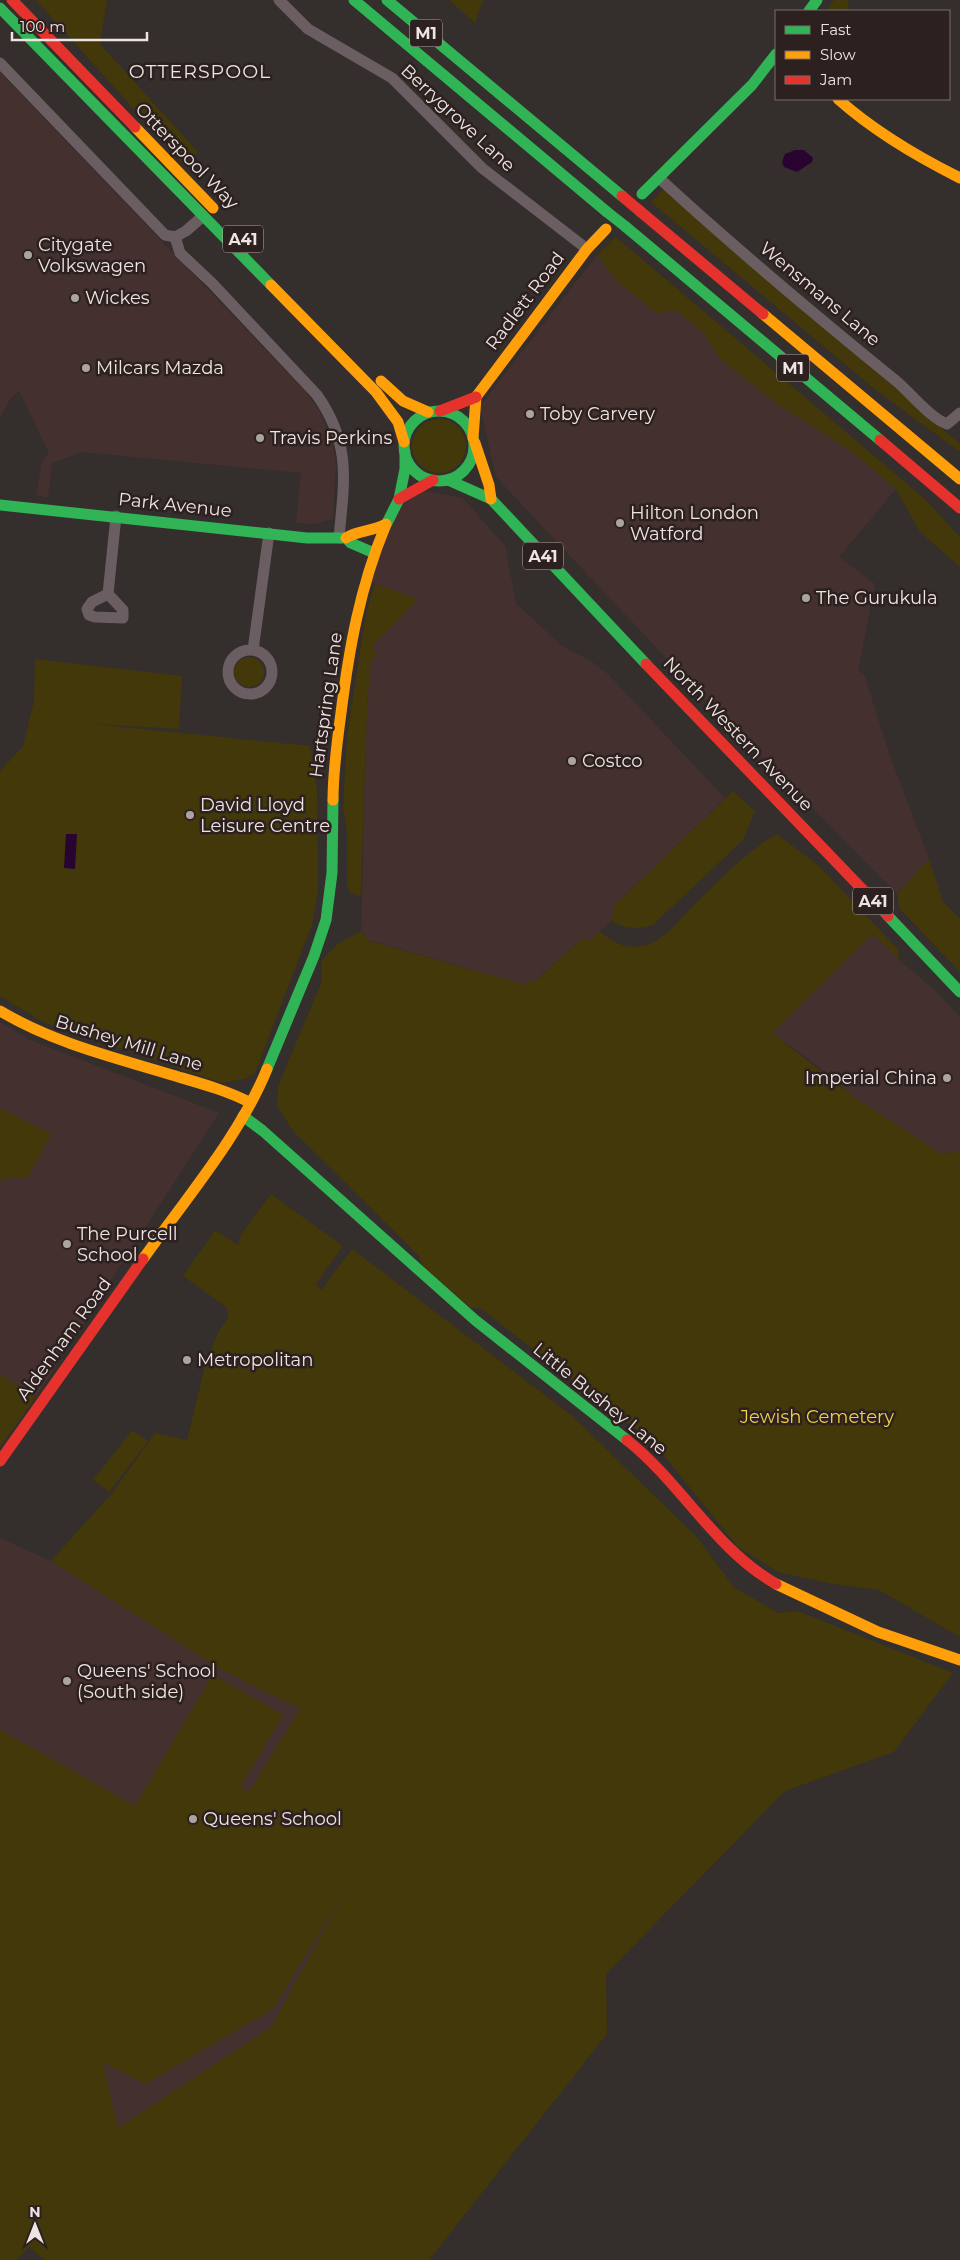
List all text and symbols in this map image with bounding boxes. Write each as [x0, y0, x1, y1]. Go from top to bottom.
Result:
scale bar [12, 10, 148, 42]
legend [775, 10, 950, 100]
text: 100 m [20, 17, 65, 36]
road number: M1 [410, 19, 442, 46]
text: Fast [820, 20, 851, 39]
text: Slow [820, 45, 856, 64]
district label: OTTERSPOOL [129, 60, 271, 83]
street label: Berrygrove Lane [396, 60, 520, 177]
text: Jam [819, 70, 852, 89]
street label: Otterspool Way [131, 98, 244, 214]
road number: A41 [223, 225, 263, 252]
place label: Citygate Volkswagen [38, 234, 146, 277]
street label: Wensmans Lane [755, 237, 885, 351]
street label: Radlett Road [481, 247, 569, 355]
marker: Citygate Volkswagen [22, 249, 34, 261]
place label: Wickes [85, 287, 150, 309]
marker: Wickes [69, 292, 81, 304]
road number: M1 [777, 354, 809, 382]
place label: Milcars Mazda [96, 357, 224, 379]
marker: Milcars Mazda [80, 362, 92, 374]
place label: Toby Carvery [540, 403, 655, 425]
marker: Toby Carvery [524, 408, 536, 420]
place label: Travis Perkins [270, 427, 393, 449]
marker: Travis Perkins [254, 432, 266, 444]
street label: Park Avenue [117, 488, 233, 522]
place label: Hilton London Watford [630, 502, 759, 545]
marker: Hilton London Watford [614, 517, 626, 529]
road number: A41 [523, 542, 563, 570]
place label: The Gurukula [816, 587, 938, 609]
marker: The Gurukula [800, 592, 812, 604]
street label: Hartspring Lane [305, 631, 347, 779]
street label: North Western Avenue [659, 652, 818, 816]
place label: Costco [582, 750, 643, 772]
marker: Costco [566, 755, 578, 767]
place label: David Lloyd Leisure Centre [200, 794, 330, 837]
marker: David Lloyd Leisure Centre [184, 809, 196, 821]
road number: A41 [853, 888, 893, 914]
street label: Bushey Mill Lane [53, 1010, 205, 1076]
place label: Imperial China [805, 1067, 937, 1089]
marker: Imperial China [941, 1072, 953, 1084]
place label: The Purcell School [77, 1223, 178, 1266]
marker: The Purcell School [61, 1238, 73, 1250]
street label: Aldenham Road [12, 1273, 116, 1405]
street label: Little Bushey Lane [528, 1338, 672, 1460]
place label: Metropolitan [197, 1349, 313, 1371]
marker: Metropolitan [181, 1354, 193, 1366]
park label: Jewish Cemetery [739, 1406, 894, 1428]
place label: Queens' School (South side) [77, 1660, 216, 1703]
marker: Queens' School (South side) [61, 1675, 73, 1687]
place label: Queens' School [203, 1808, 342, 1830]
marker: Queens' School [187, 1813, 199, 1825]
north arrow [10, 2200, 60, 2250]
text: N [29, 2203, 41, 2221]

